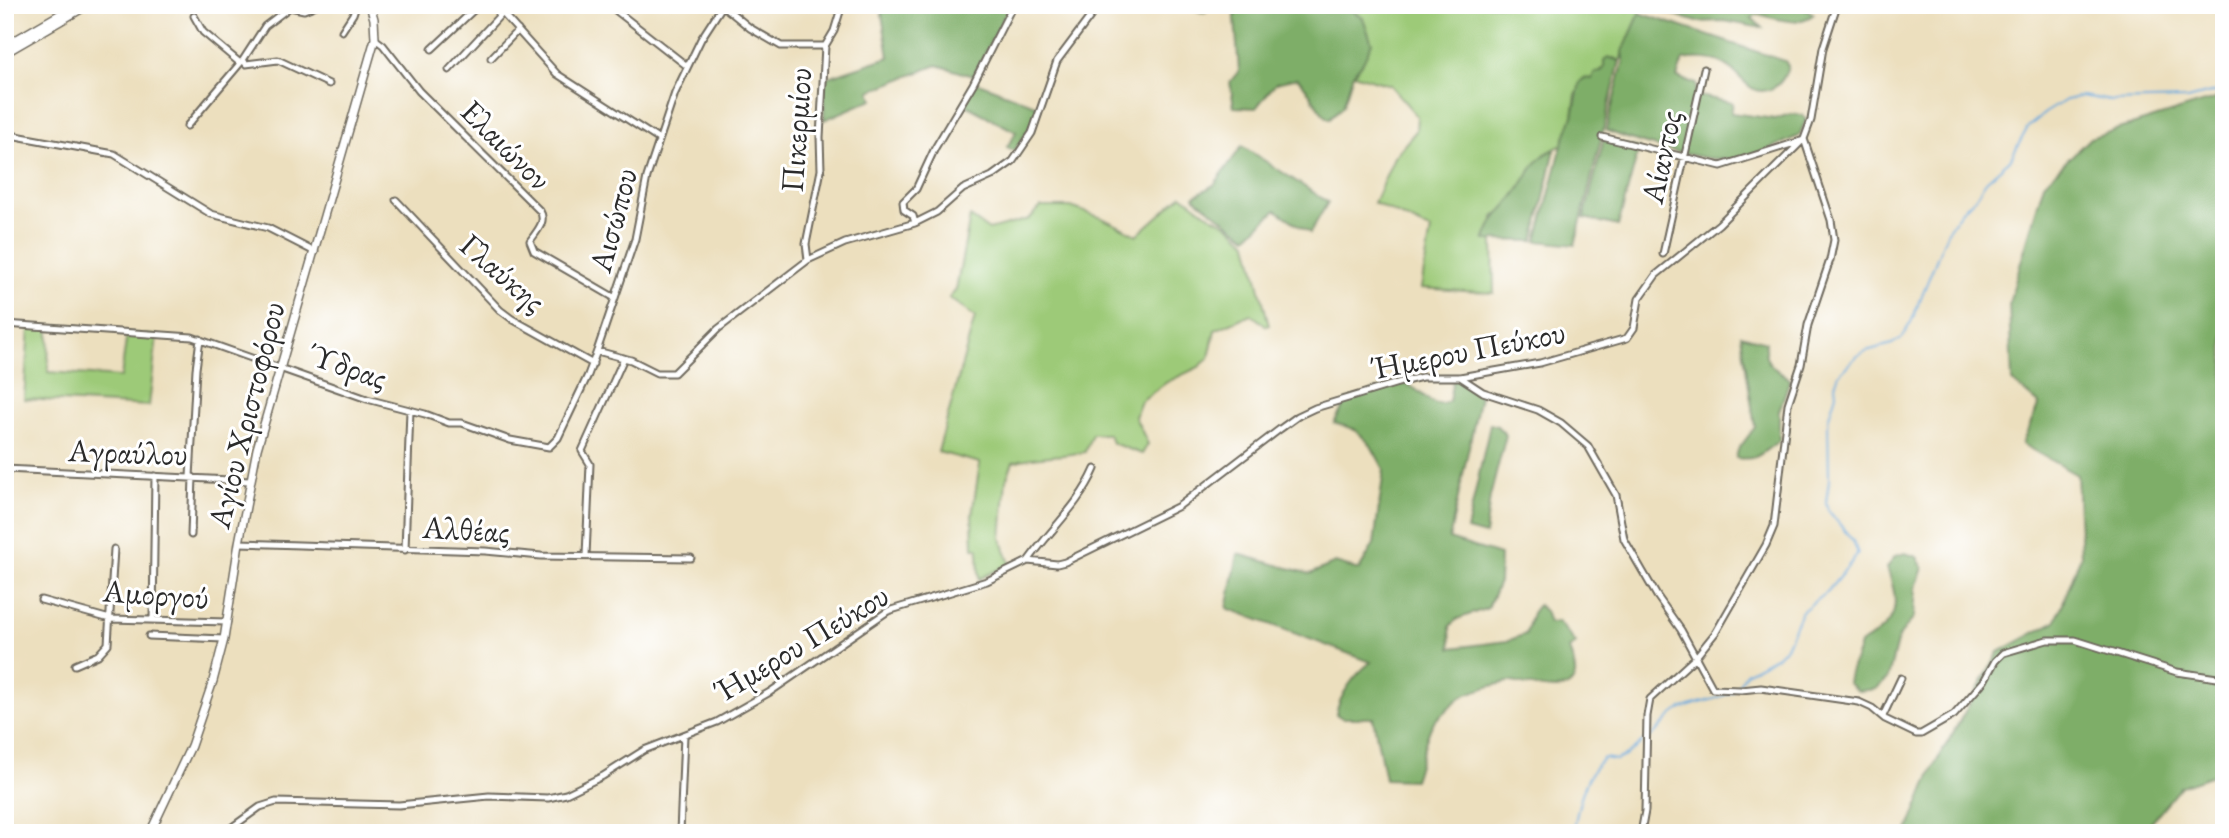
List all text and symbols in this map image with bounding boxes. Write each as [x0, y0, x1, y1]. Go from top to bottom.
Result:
street label: Πικερμίου [771, 66, 821, 194]
street label: Ελαιώνον [452, 91, 560, 199]
street label: Αίαντος [1630, 107, 1691, 208]
street label: Αισώπου [579, 163, 647, 278]
street label: Γλαύκης [451, 224, 555, 322]
street label: Αγίου Χριστοφόρου [197, 297, 294, 534]
street label: Ήμερου Πεύκου [1367, 311, 1569, 389]
street label: Ύδρας [302, 333, 393, 399]
street label: Αγραύλου [67, 429, 188, 475]
street label: Αλθέας [420, 506, 511, 552]
street label: Αμοργού [101, 569, 210, 619]
street label: Ήμερου Πεύκου [706, 574, 896, 712]

